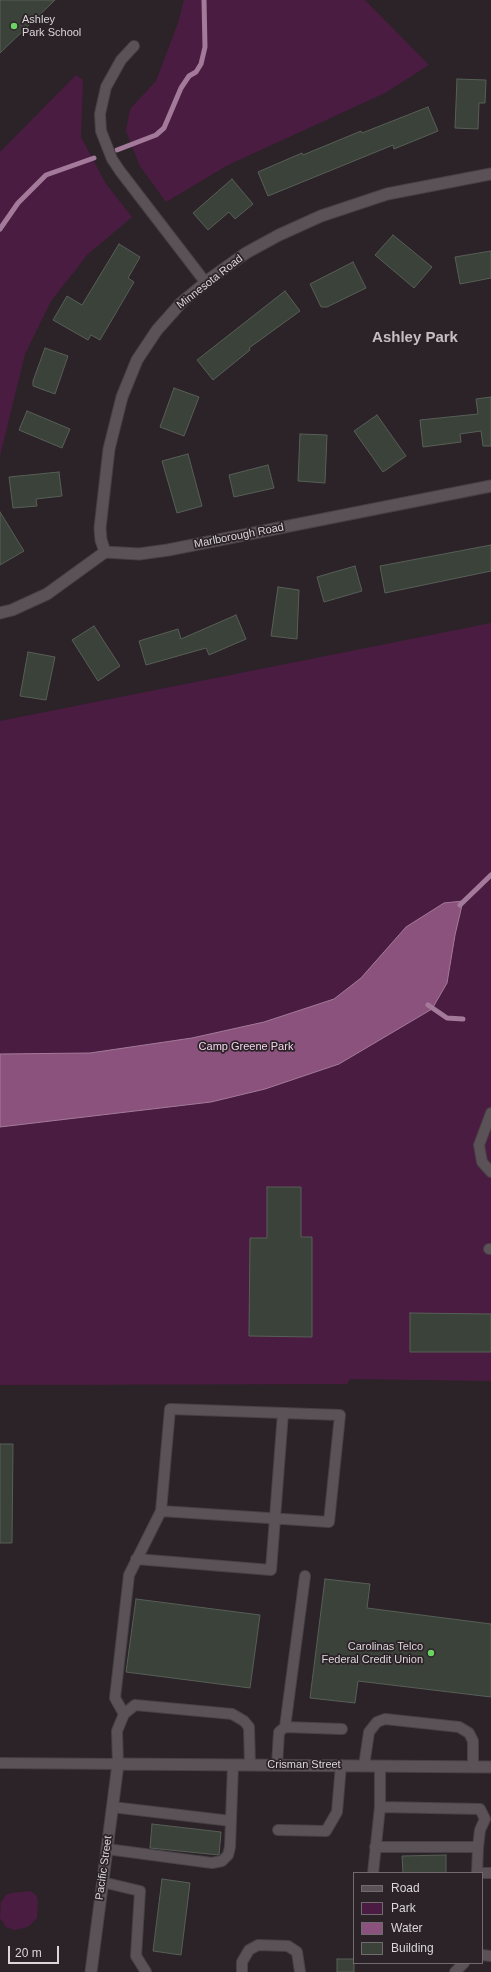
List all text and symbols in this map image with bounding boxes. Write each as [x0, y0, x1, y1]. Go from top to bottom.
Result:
place label: Ashley Park School [22, 13, 81, 39]
marker: Ashley Park School [9, 21, 19, 31]
street label: Minnesota Road [174, 252, 246, 312]
district label: Ashley Park [372, 329, 458, 347]
street label: Marlborough Road [193, 521, 285, 551]
park label: Camp Greene Park [199, 1040, 293, 1054]
place label: Carolinas Telco Federal Credit Union [322, 1640, 423, 1666]
marker: Carolinas Telco Federal Credit Union [426, 1648, 436, 1658]
street label: Crisman Street [267, 1758, 341, 1772]
street label: Pacific Street [93, 1835, 115, 1901]
legend [353, 1872, 483, 1964]
text: Road [391, 1881, 420, 1895]
text: Park [391, 1901, 416, 1915]
text: Water [391, 1921, 423, 1935]
scale bar [10, 1938, 61, 1964]
text: Building [391, 1941, 434, 1955]
text: 20 m [15, 1946, 42, 1960]

